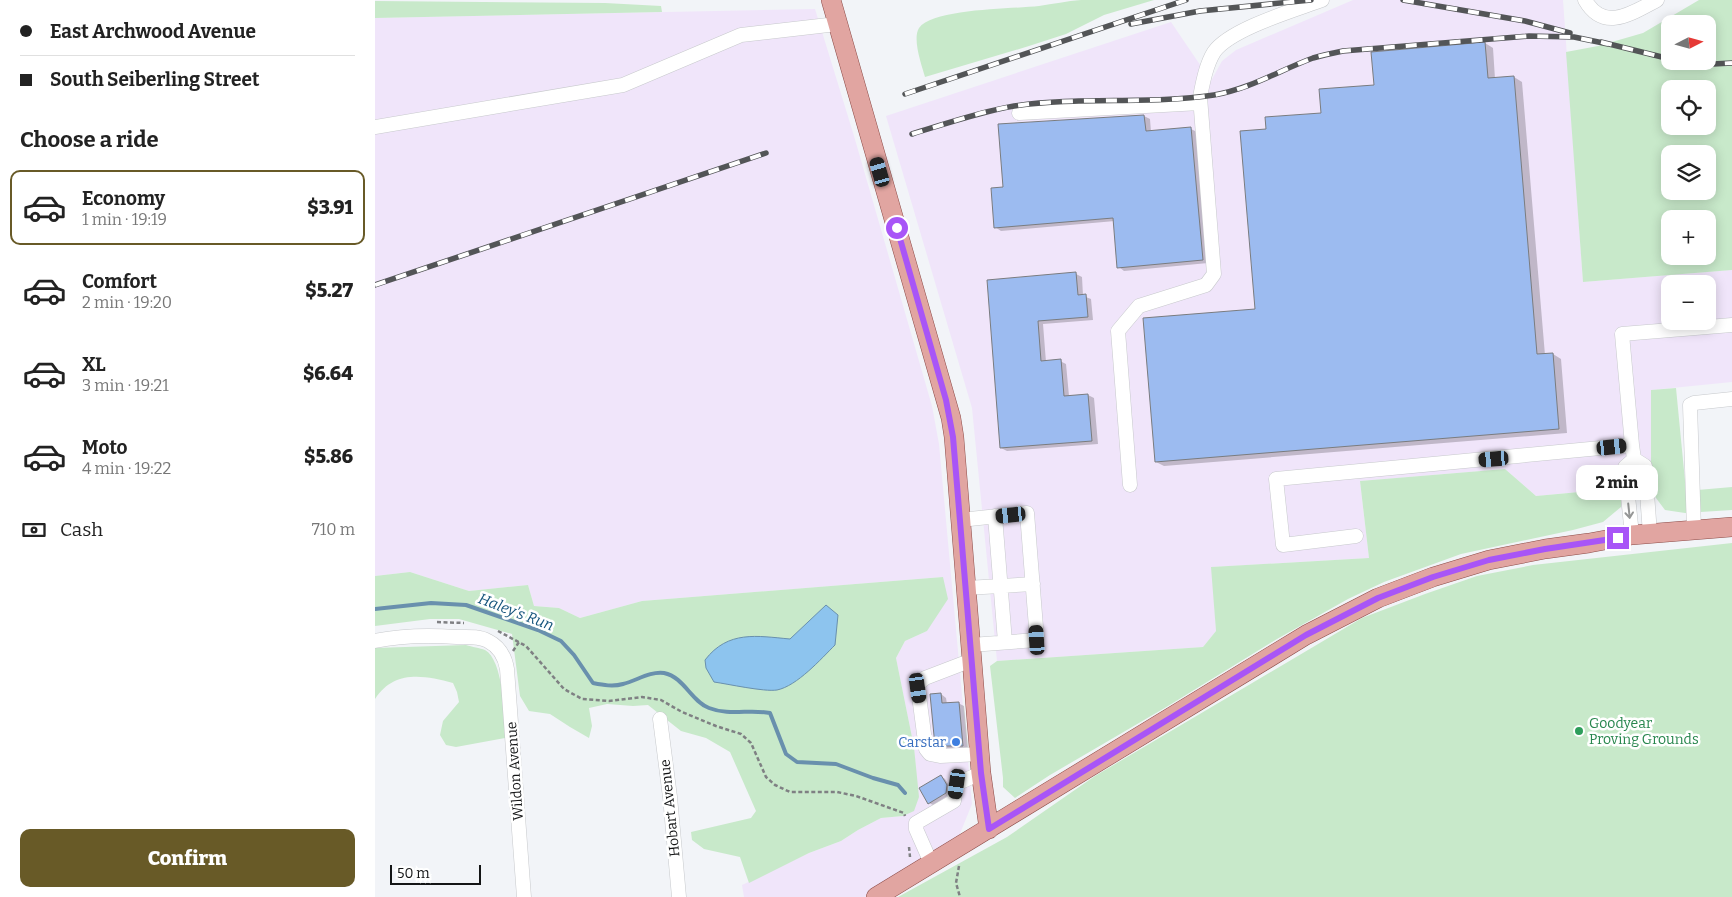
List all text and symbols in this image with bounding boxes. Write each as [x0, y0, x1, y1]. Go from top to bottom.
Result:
north arrow [1661, 15, 1716, 70]
map controls [1661, 15, 1716, 330]
text: East Archwood Avenue [50, 20, 256, 43]
text: South Seiberling Street [50, 68, 259, 91]
button: locate [1661, 80, 1716, 135]
text: Choose a ride [20, 126, 159, 153]
button: layers [1661, 145, 1716, 200]
car [868, 156, 891, 188]
icon: car [22, 185, 67, 230]
text: Economy [82, 187, 165, 210]
text: $3.91 [307, 196, 353, 219]
text: 1 min · 19:19 [82, 210, 167, 229]
button: + [1661, 210, 1716, 265]
route start [886, 217, 908, 239]
icon: car [22, 268, 67, 313]
text: Comfort [82, 270, 157, 293]
button: − [1661, 275, 1716, 330]
text: $5.27 [305, 279, 353, 302]
text: 2 min · 19:20 [82, 293, 172, 312]
icon: car [22, 351, 67, 396]
text: XL [82, 353, 106, 376]
text: $6.64 [303, 362, 353, 385]
text: 3 min · 19:21 [82, 376, 169, 395]
icon: car [22, 434, 67, 479]
text: Moto [82, 436, 128, 459]
car [1596, 438, 1627, 456]
text: $5.86 [304, 445, 353, 468]
car [1478, 450, 1509, 468]
text: 4 min · 19:22 [82, 459, 171, 478]
callout: 2 min [1577, 466, 1659, 500]
text: 2 min [1596, 473, 1638, 492]
one-way arrow [1625, 502, 1634, 518]
car [995, 506, 1026, 524]
icon: cash [20, 516, 48, 544]
text: Cash [60, 518, 103, 541]
text: 710 m [312, 520, 355, 539]
route end [1607, 527, 1629, 549]
water label: Haley's Run [476, 589, 556, 635]
car [1028, 625, 1045, 655]
car [908, 672, 927, 704]
place label: Goodyear Proving Grounds [1589, 715, 1699, 748]
street label: Wildon Avenue [503, 721, 527, 821]
marker: Goodyear Proving Grounds [1573, 725, 1585, 737]
place label: Carstar [898, 734, 946, 751]
marker: Carstar [950, 736, 962, 748]
street label: Hobart Avenue [656, 758, 684, 858]
car [947, 768, 966, 800]
button: Confirm [20, 829, 355, 887]
scale bar [390, 862, 481, 885]
text: 50 m [397, 865, 430, 882]

